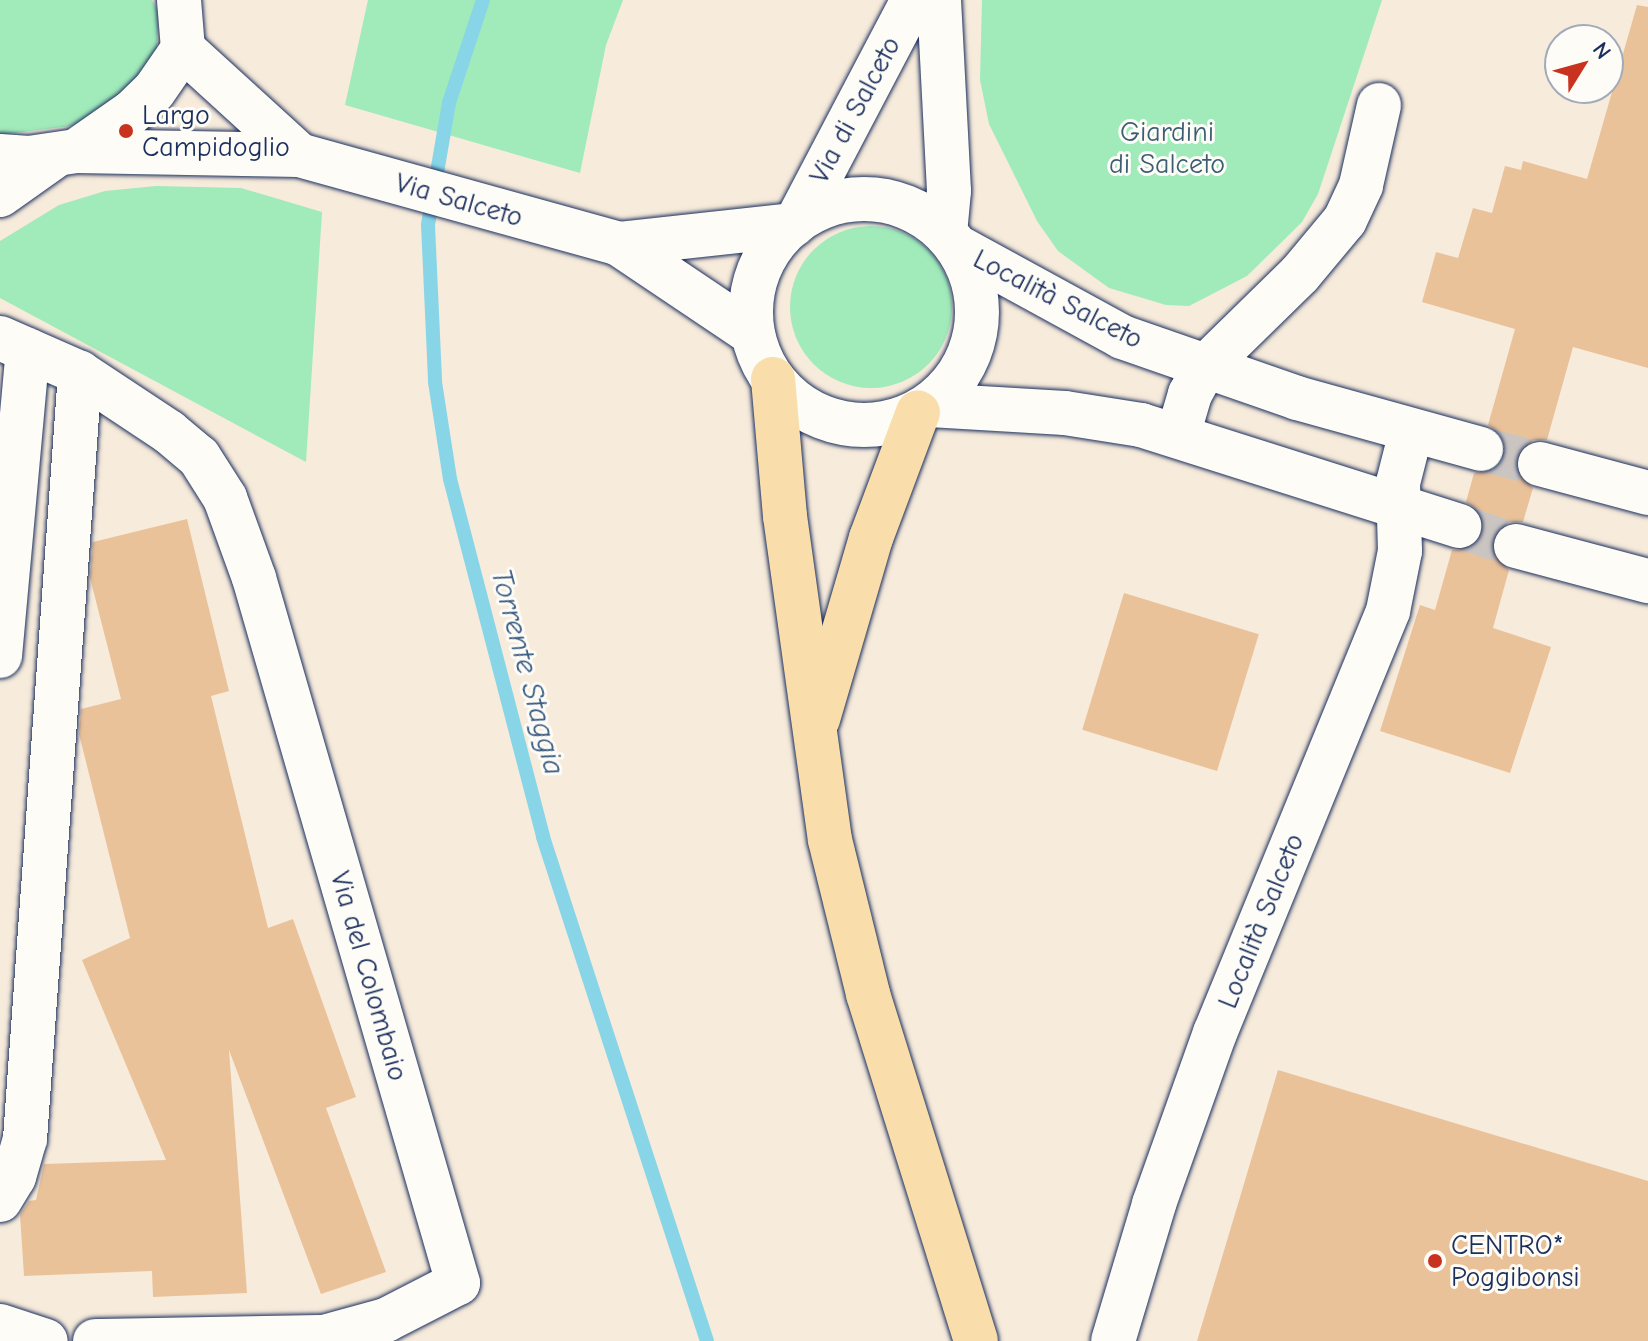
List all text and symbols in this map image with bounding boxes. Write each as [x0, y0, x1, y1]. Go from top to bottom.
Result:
north arrow [1544, 24, 1624, 104]
street label: Via di Salceto [802, 31, 908, 189]
text: N [1587, 37, 1616, 64]
place label: Largo Campidoglio [142, 98, 290, 164]
park label: Giardini di Salceto [1109, 115, 1225, 181]
marker: Largo Campidoglio [117, 122, 135, 140]
street label: Via Salceto [392, 166, 526, 234]
street label: Località Salceto [968, 242, 1148, 356]
water label: Torrente Staggia [482, 565, 572, 779]
street label: Località Salceto [1211, 829, 1311, 1013]
street label: Via del Colombaio [323, 867, 415, 1085]
place label: CENTRO* Poggibonsi [1451, 1228, 1580, 1294]
marker: CENTRO* Poggibonsi [1426, 1252, 1444, 1270]

